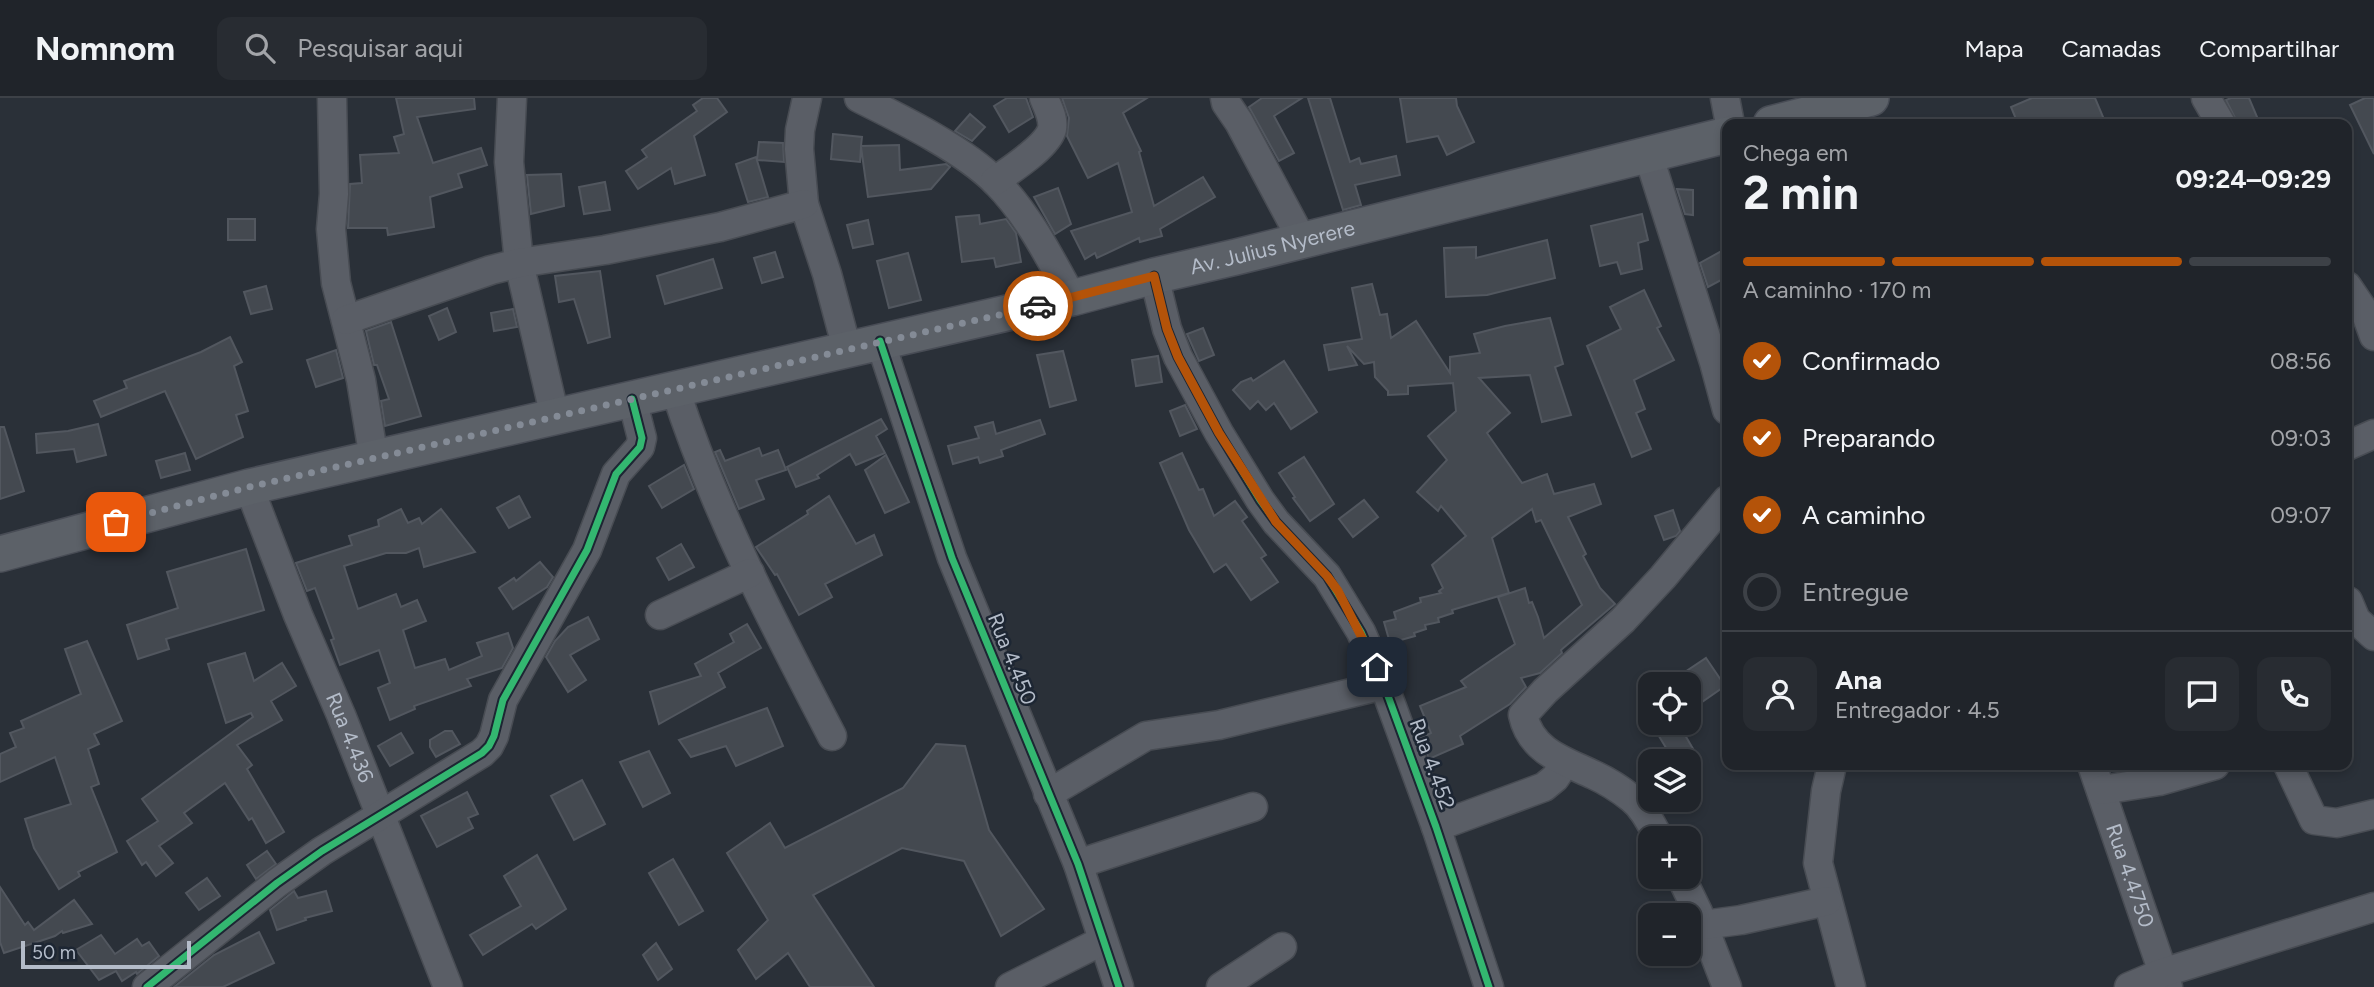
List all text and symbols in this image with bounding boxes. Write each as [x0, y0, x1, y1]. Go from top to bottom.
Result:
search box [217, 17, 707, 80]
text: Nomnom [35, 29, 175, 68]
icon: search [241, 29, 279, 67]
text: Pesquisar aqui [297, 32, 463, 64]
text: Mapa [1964, 34, 2023, 63]
text: Camadas [2061, 34, 2161, 63]
text: Compartilhar [2199, 34, 2339, 63]
text: Chega em [1743, 139, 1848, 167]
text: 09:24–09:29 [2176, 163, 2331, 195]
text: 2 min [1743, 165, 1859, 221]
street label: Av. Julius Nyerere [1187, 215, 1357, 279]
courier [1003, 271, 1073, 341]
text: A caminho · 170 m [1743, 276, 1931, 304]
icon: car [1019, 287, 1057, 325]
icon: check [1743, 342, 1781, 380]
text: Confirmado [1802, 345, 1940, 377]
text: 08:56 [2270, 347, 2331, 375]
icon: check [1743, 419, 1781, 457]
text: Preparando [1802, 422, 1935, 454]
text: 09:03 [2270, 424, 2331, 452]
pin [86, 492, 146, 552]
icon: check [1743, 496, 1781, 534]
text: A caminho [1802, 499, 1926, 531]
text: 09:07 [2270, 501, 2331, 529]
icon: bag [97, 503, 135, 541]
text: Entregue [1802, 576, 1909, 608]
street label: Rua 4.450 [983, 609, 1042, 708]
pin [1347, 637, 1407, 697]
icon: home [1358, 648, 1396, 686]
button: person [1743, 657, 1817, 731]
button: chat [2165, 657, 2239, 731]
button: phone [2257, 657, 2331, 731]
text: Ana [1835, 664, 1882, 696]
map controls [1638, 672, 1701, 966]
button: locate [1638, 672, 1701, 735]
street label: Rua 4.436 [321, 689, 379, 786]
text: Entregador · 4.5 [1835, 696, 2000, 724]
street label: Rua 4.452 [1404, 715, 1460, 813]
button: layers [1638, 749, 1701, 812]
street label: Rua 4.4750 [2101, 820, 2160, 931]
button: + [1638, 826, 1701, 889]
button: − [1638, 903, 1701, 966]
scale bar [21, 938, 191, 970]
text: 50 m [32, 941, 76, 964]

